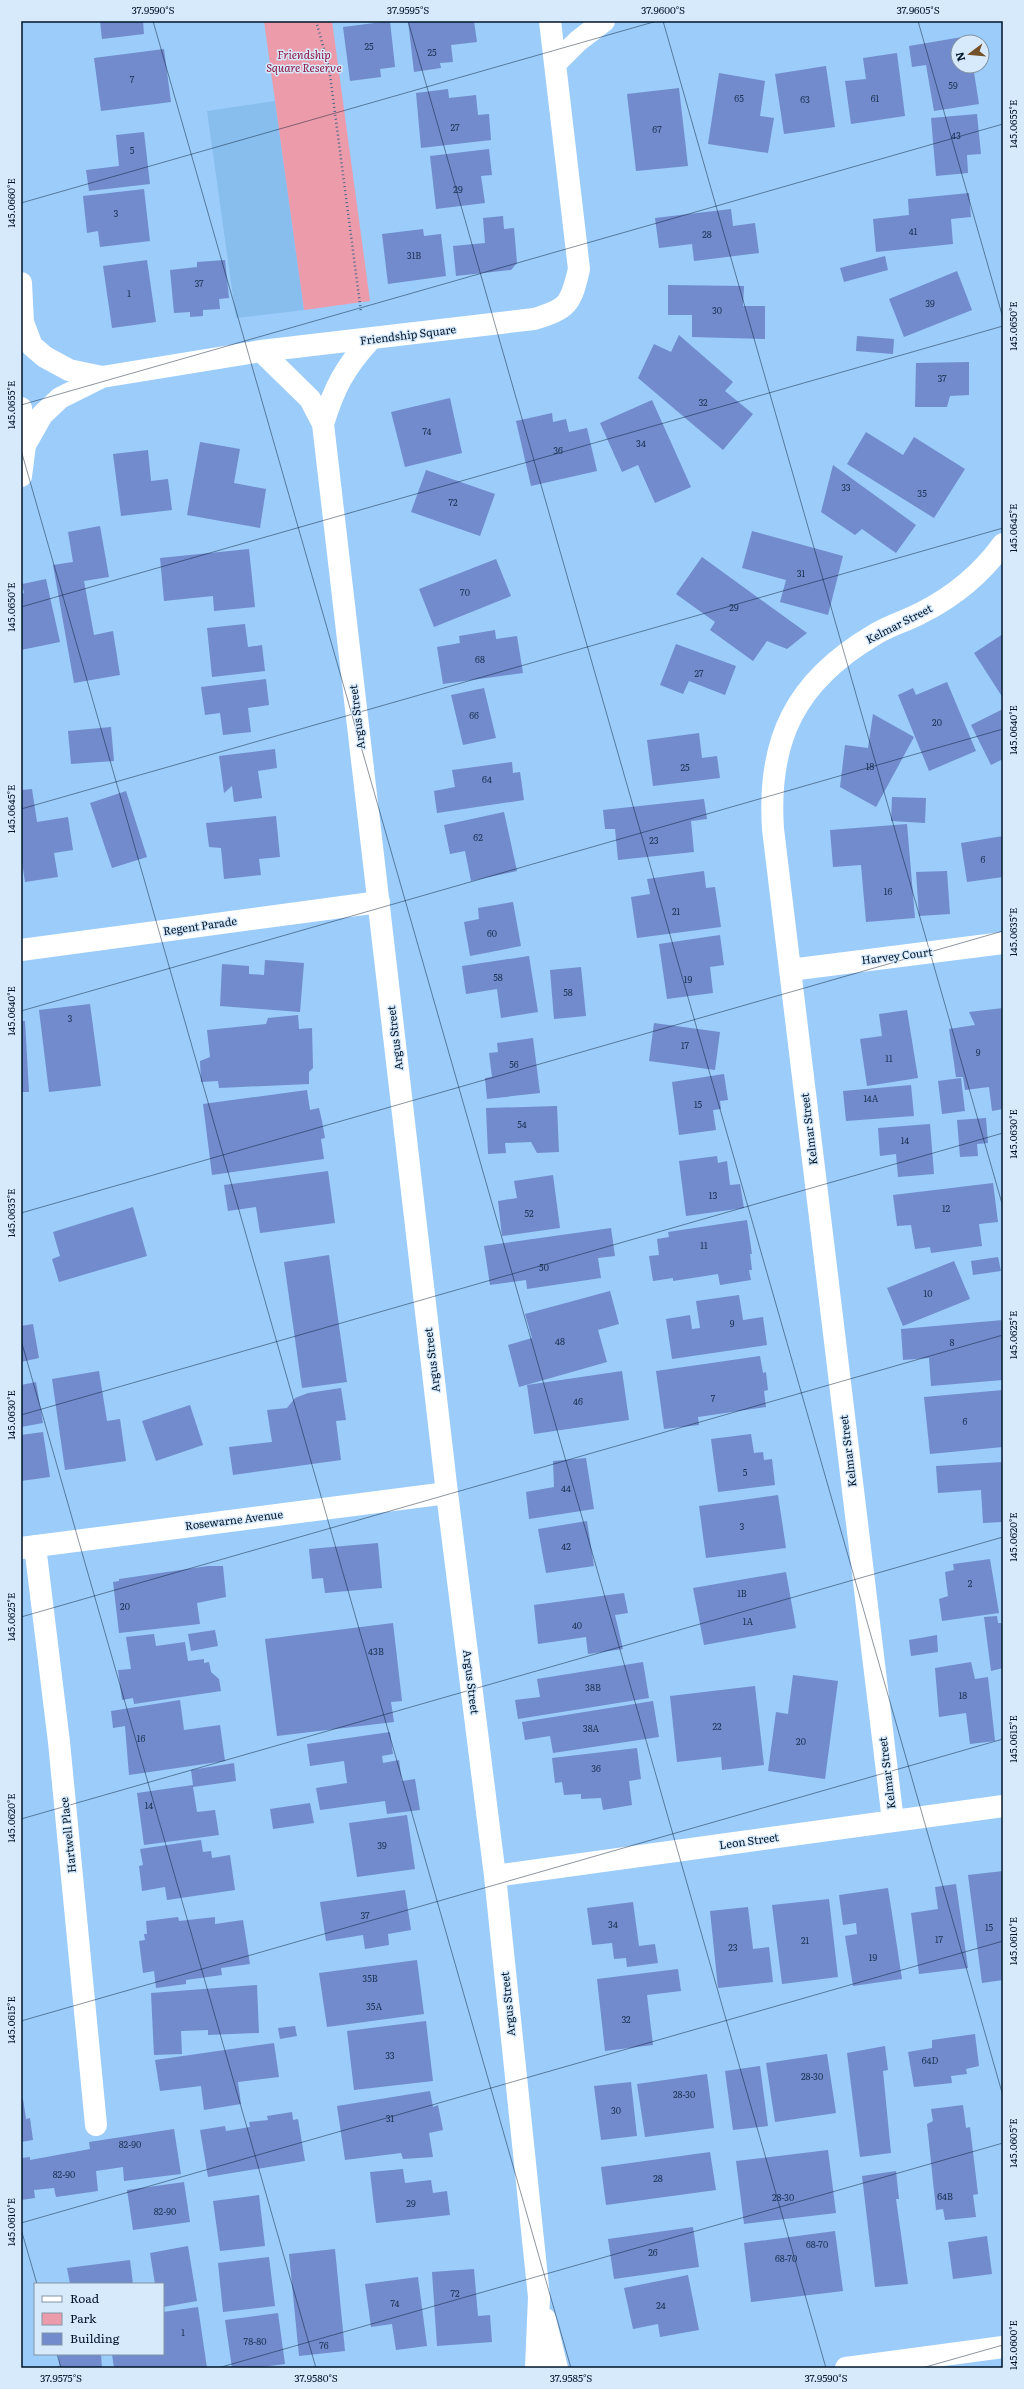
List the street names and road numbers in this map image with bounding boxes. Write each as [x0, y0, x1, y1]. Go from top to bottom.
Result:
street label: Friendship Square [359, 320, 457, 348]
street label: Kelmar Street [863, 599, 935, 647]
street label: Argus Street [344, 683, 368, 750]
street label: Regent Parade [162, 912, 238, 938]
street label: Harvey Court [861, 943, 934, 967]
street label: Argus Street [382, 1004, 406, 1071]
street label: Kelmar Street [796, 1092, 820, 1166]
street label: Argus Street [419, 1326, 443, 1393]
street label: Kelmar Street [835, 1414, 859, 1488]
street label: Rosewarne Avenue [184, 1505, 284, 1533]
street label: Argus Street [460, 1649, 484, 1716]
street label: Kelmar Street [874, 1736, 898, 1810]
street label: Hartwell Place [55, 1796, 79, 1874]
street label: Leon Street [718, 1828, 780, 1852]
street label: Argus Street [496, 1970, 518, 2037]

